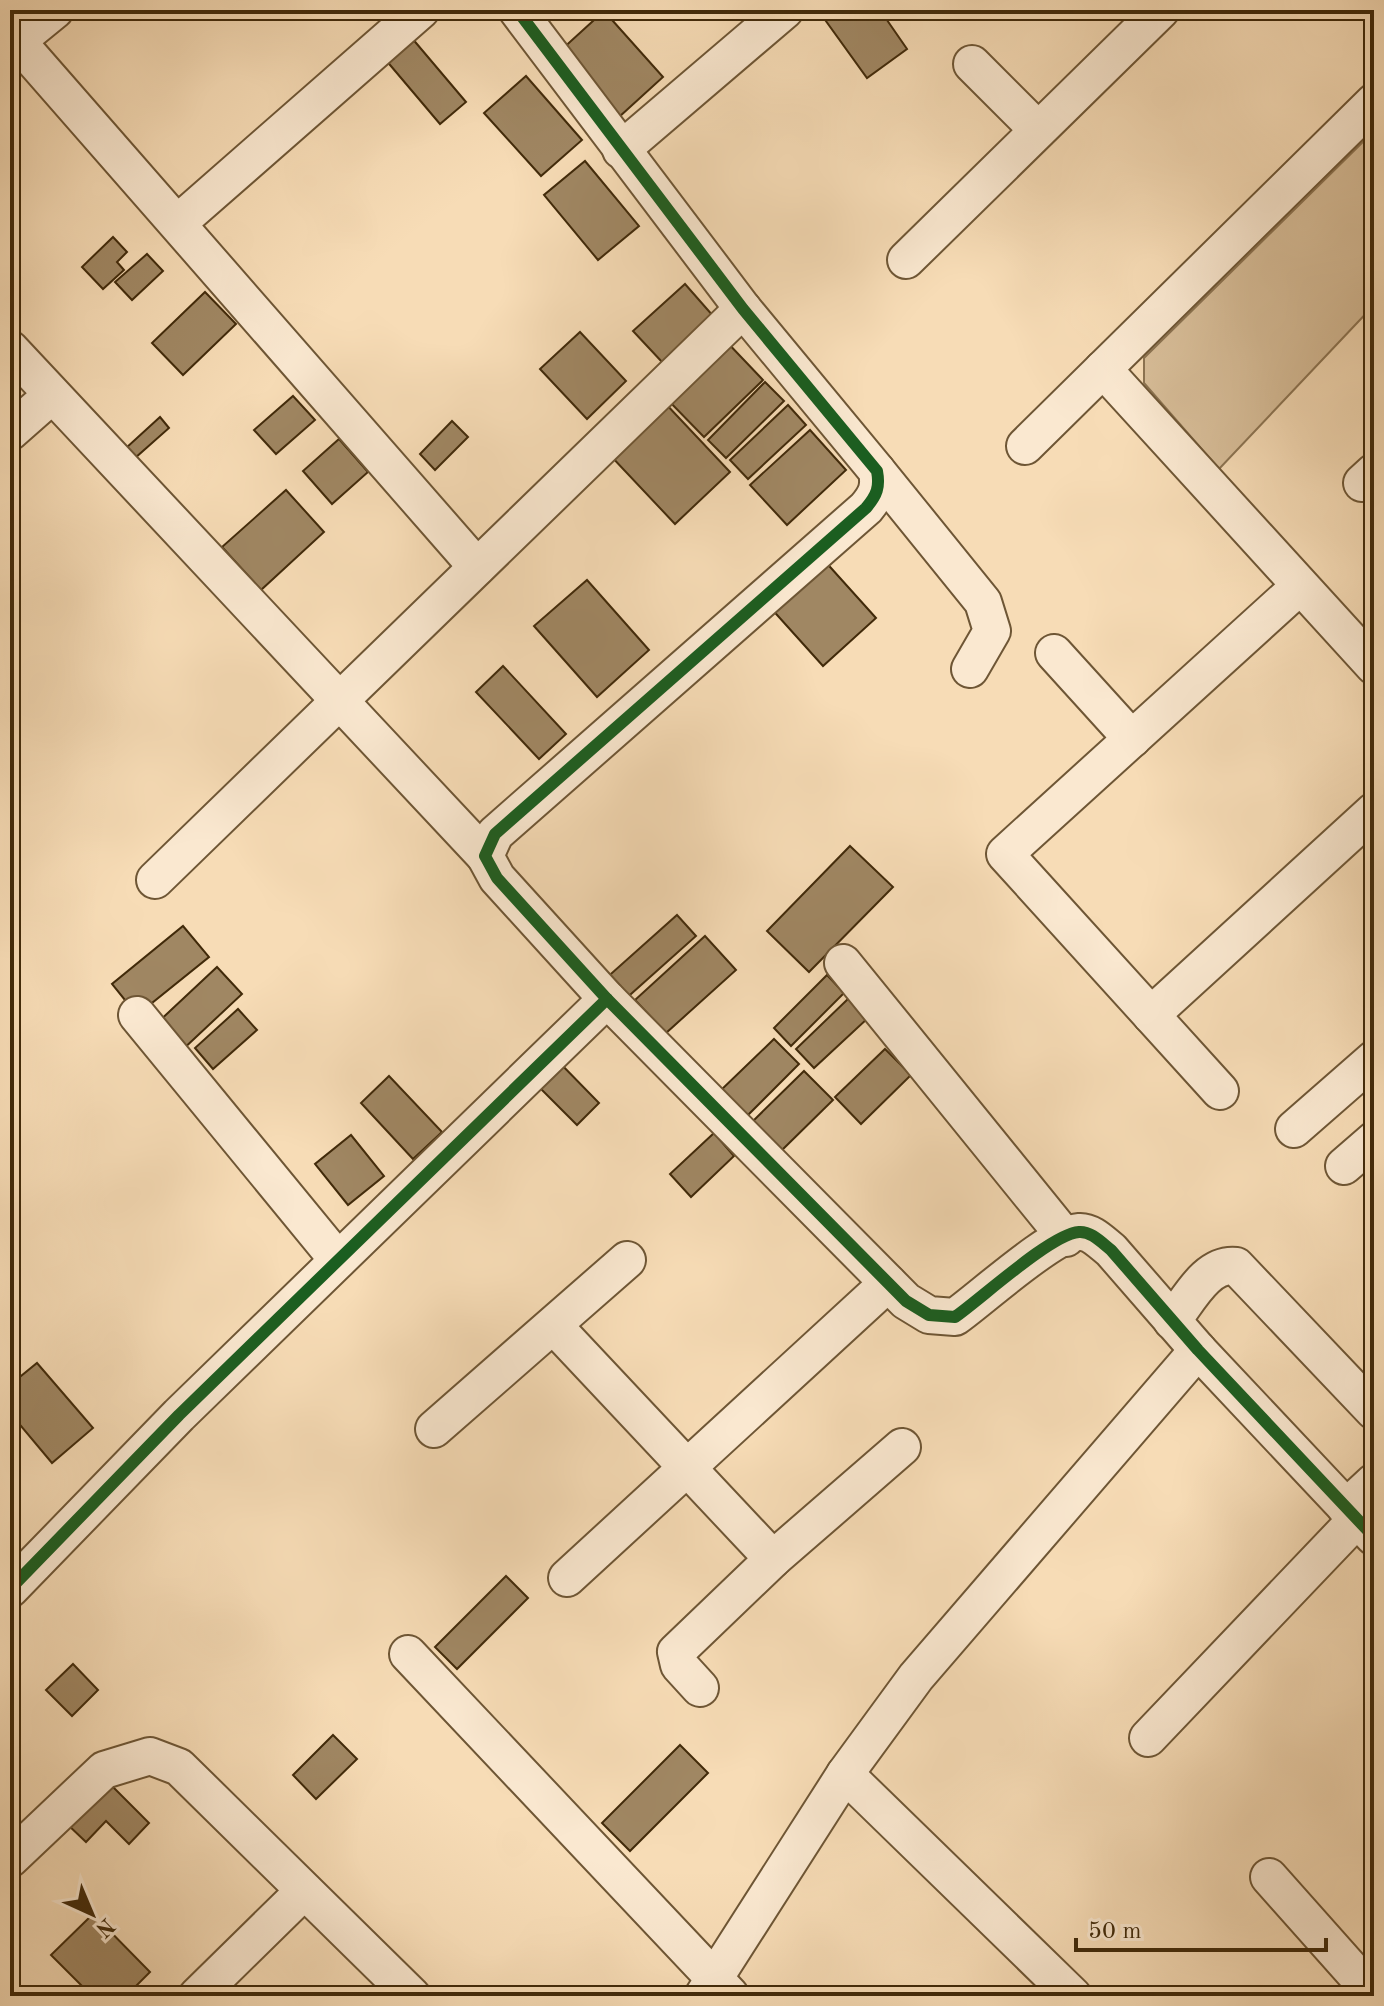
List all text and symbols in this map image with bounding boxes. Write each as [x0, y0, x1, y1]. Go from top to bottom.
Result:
north arrow [52, 1874, 132, 1954]
scale bar [1076, 1902, 1326, 1952]
text: N [91, 1913, 118, 1941]
text: 50 m [1088, 1920, 1142, 1944]

